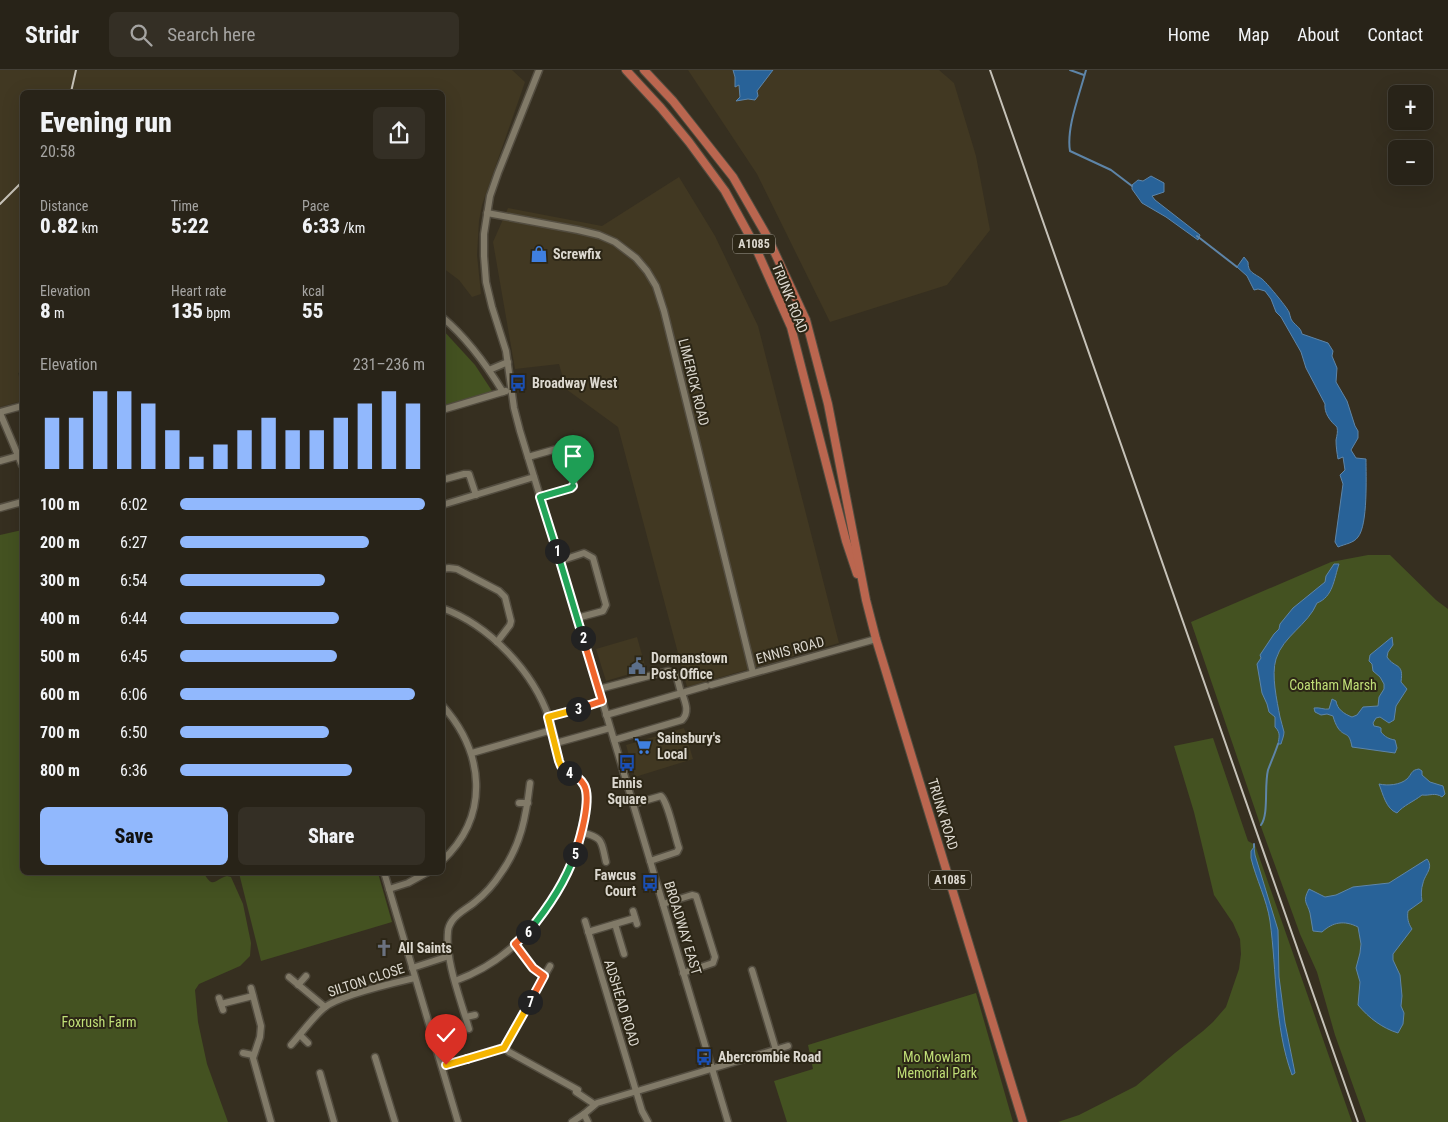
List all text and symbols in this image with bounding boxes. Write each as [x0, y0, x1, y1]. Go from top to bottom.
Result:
search box [109, 12, 459, 57]
text: Stridr [25, 21, 79, 49]
icon: search [127, 21, 155, 49]
text: Search here [167, 23, 256, 46]
text: Home [1168, 24, 1210, 45]
text: Map [1238, 24, 1269, 45]
text: About [1297, 24, 1339, 45]
text: Contact [1367, 24, 1423, 45]
map controls [1388, 85, 1433, 185]
button: + [1388, 85, 1433, 130]
text: Evening run [40, 106, 172, 139]
button: share [373, 107, 425, 159]
button: − [1388, 140, 1433, 185]
text: 20:58 [40, 142, 75, 161]
text: Distance [40, 198, 88, 214]
text: Time [171, 198, 199, 214]
text: Pace [302, 198, 329, 214]
text: 0.82 [40, 214, 78, 238]
text: 5:22 [171, 214, 209, 238]
text: 6:33 [302, 214, 340, 238]
text: km [78, 220, 98, 236]
text: /km [340, 220, 365, 236]
road number: A1085 [733, 234, 775, 253]
shop icon: Screwfix [529, 244, 549, 264]
place label: Screwfix [553, 246, 602, 262]
street label: TRUNK ROAD [769, 261, 811, 335]
text: Elevation [40, 283, 90, 299]
text: Heart rate [171, 283, 226, 299]
text: kcal [302, 283, 325, 299]
text: 8 [40, 299, 51, 323]
text: 135 [171, 299, 203, 323]
text: 55 [302, 299, 323, 323]
text: m [51, 305, 64, 321]
text: bpm [203, 305, 231, 321]
street label: LIMERICK ROAD [675, 337, 713, 427]
text: Elevation [40, 355, 98, 374]
text: 231–236 m [353, 355, 425, 374]
bus stop icon: Broadway West [508, 373, 528, 393]
place label: Broadway West [532, 375, 617, 391]
pin [552, 435, 594, 486]
icon: arrive [559, 442, 587, 470]
text: 100 m [40, 495, 80, 514]
text: 6:02 [120, 495, 147, 514]
text: 200 m [40, 533, 80, 552]
text: 6:27 [120, 533, 147, 552]
pin: 1 [544, 538, 570, 564]
text: 1 [554, 543, 561, 559]
text: 300 m [40, 571, 80, 590]
text: 6:54 [120, 571, 147, 590]
text: 400 m [40, 609, 80, 628]
text: 6:44 [120, 609, 147, 628]
pin: 2 [570, 626, 596, 650]
text: 2 [580, 630, 587, 646]
street label: ENNIS ROAD [754, 633, 826, 667]
text: 500 m [40, 647, 80, 666]
text: 6:45 [120, 647, 147, 666]
place label: Dormanstown Post Office [651, 650, 728, 682]
public building icon: Dormanstown Post Office [627, 656, 647, 676]
park label: Coatham Marsh [1289, 677, 1377, 693]
text: 600 m [40, 685, 80, 704]
text: 6:06 [120, 685, 147, 704]
pin: 3 [566, 696, 590, 722]
text: 3 [575, 701, 582, 717]
text: 700 m [40, 723, 80, 742]
text: 6:50 [120, 723, 147, 742]
place label: Sainsbury's Local [657, 730, 721, 762]
supermarket icon: Sainsbury's Local [633, 736, 653, 756]
bus stop icon: Ennis Square [617, 753, 637, 773]
pin: 4 [556, 760, 582, 786]
text: 800 m [40, 761, 80, 780]
text: 6:36 [120, 761, 147, 780]
text: 4 [566, 765, 573, 781]
place label: Ennis Square [607, 775, 647, 807]
street label: TRUNK ROAD [925, 776, 961, 852]
button: Save [40, 807, 228, 865]
button: Share [238, 807, 425, 865]
pin: 5 [562, 842, 588, 866]
text: 5 [572, 846, 579, 862]
place label: Fawcus Court [594, 867, 636, 899]
road number: A1085 [929, 870, 971, 890]
bus stop icon: Fawcus Court [640, 873, 660, 893]
street label: BROADWAY EAST [661, 879, 705, 977]
pin: 6 [516, 920, 540, 944]
text: 6 [525, 924, 532, 940]
church icon: All Saints [374, 938, 394, 958]
place label: All Saints [398, 940, 452, 956]
street label: ADSHEAD ROAD [601, 958, 643, 1048]
street label: SILTON CLOSE [326, 960, 406, 1000]
pin: 7 [518, 990, 542, 1014]
text: 7 [527, 994, 534, 1010]
park label: Foxrush Farm [61, 1014, 137, 1030]
pin [425, 1014, 467, 1065]
icon: check [432, 1021, 460, 1049]
bus stop icon: Abercrombie Road [694, 1047, 714, 1067]
place label: Abercrombie Road [718, 1049, 821, 1065]
park label: Mo Mowlam Memorial Park [897, 1049, 978, 1081]

